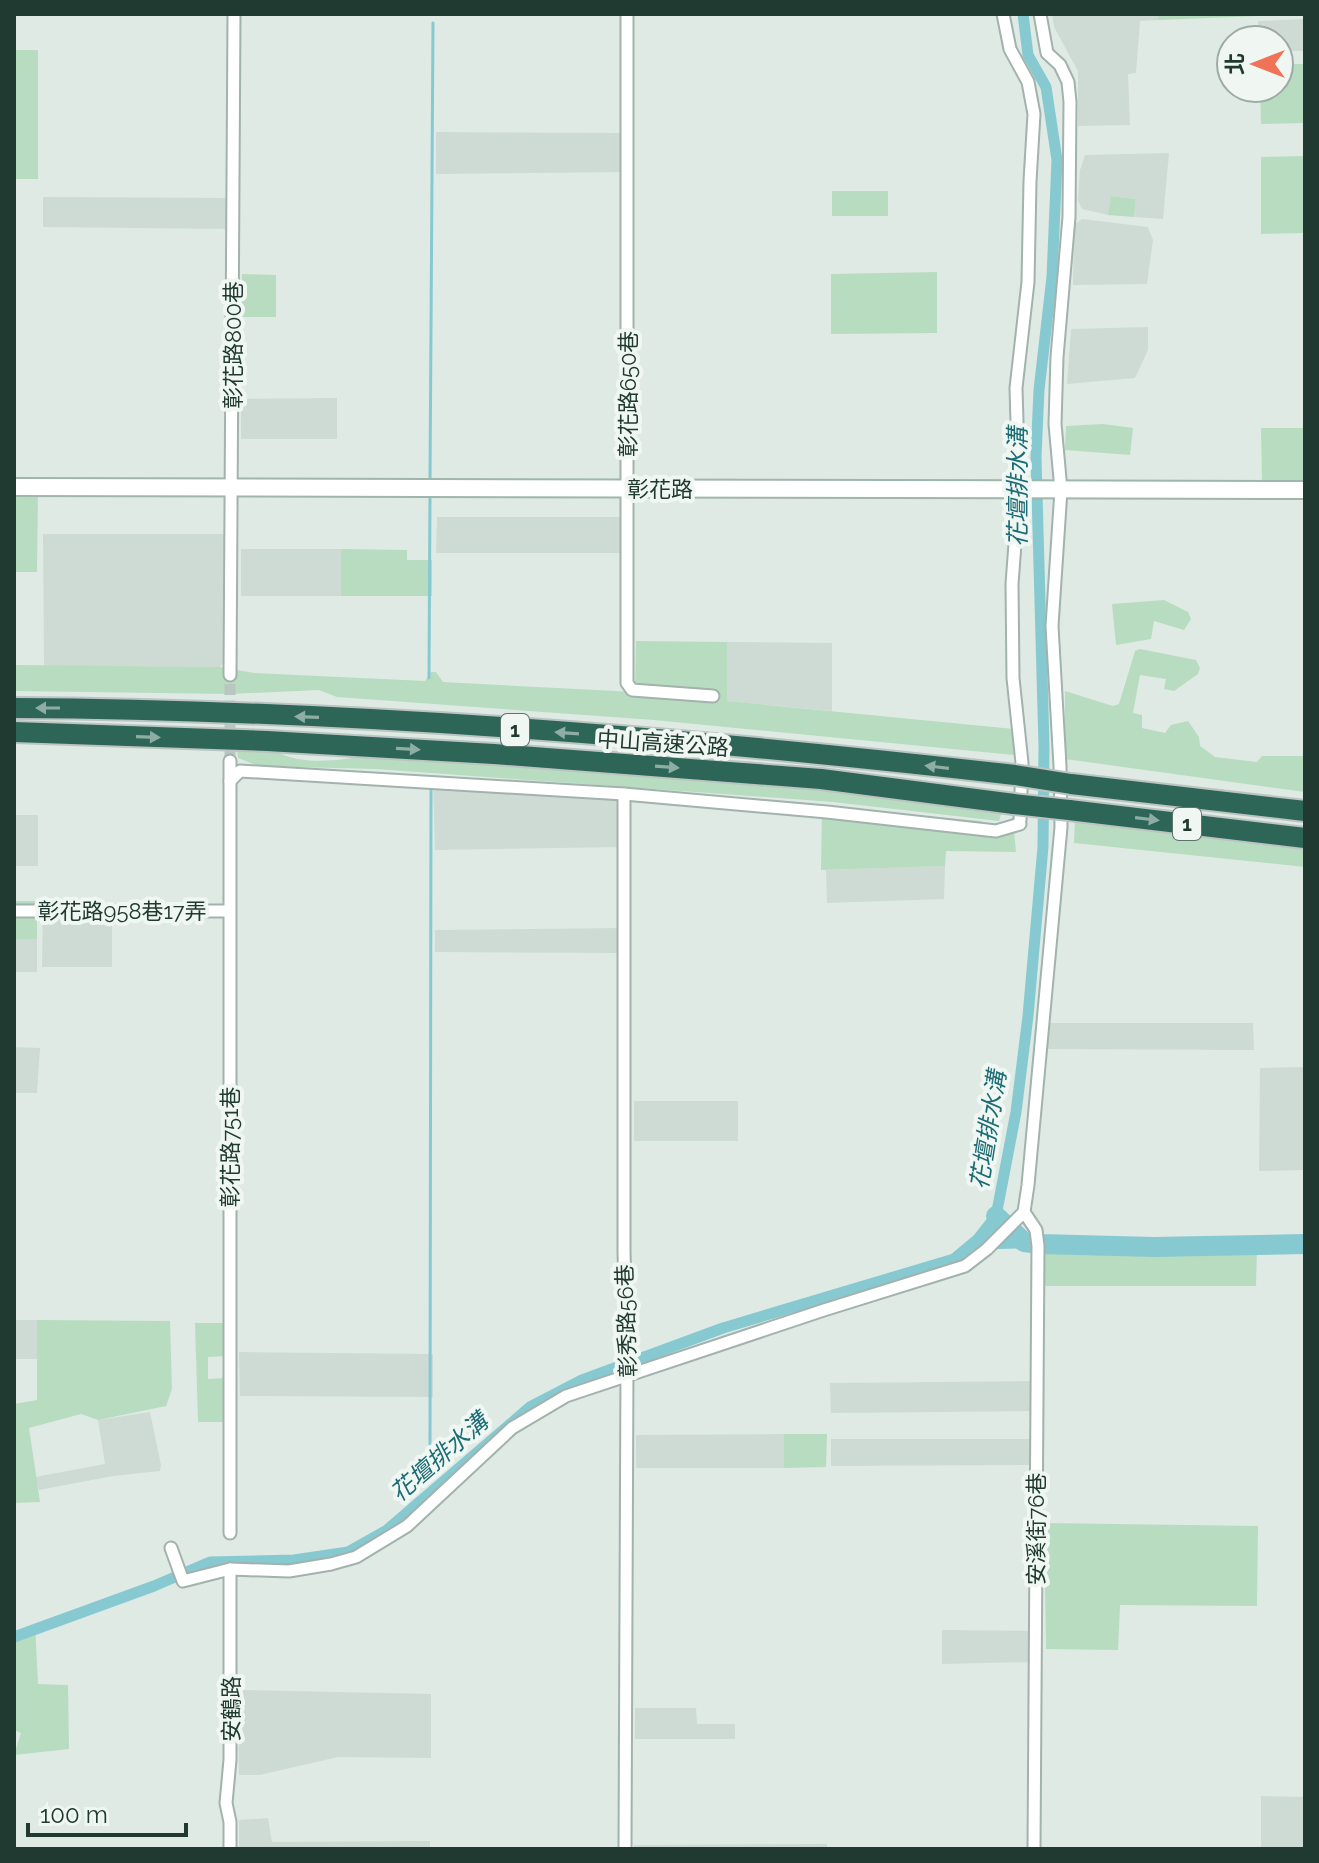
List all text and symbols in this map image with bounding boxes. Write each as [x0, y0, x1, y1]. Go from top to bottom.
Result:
north arrow [1215, 24, 1295, 104]
text: 北 [1222, 53, 1248, 75]
street label: 彰花路800巷 [220, 281, 246, 409]
street label: 彰花路650巷 [615, 331, 641, 457]
water label: 花壇排水溝 [1003, 424, 1032, 547]
street label: 彰花路 [627, 476, 693, 502]
one-way arrow [35, 702, 60, 714]
one-way arrow [294, 711, 319, 724]
road number: 1 [501, 714, 529, 746]
street label: 中山高速公路 [596, 725, 730, 761]
one-way arrow [554, 726, 579, 739]
one-way arrow [136, 730, 161, 743]
one-way arrow [396, 743, 421, 756]
one-way arrow [925, 760, 950, 773]
one-way arrow [655, 761, 680, 774]
road number: 1 [1173, 808, 1201, 840]
one-way arrow [1135, 813, 1160, 826]
street label: 彰花路958巷17弄 [38, 898, 207, 924]
water label: 花壇排水溝 [964, 1066, 1012, 1192]
street label: 彰花路751巷 [217, 1087, 243, 1207]
street label: 彰秀路56巷 [611, 1264, 641, 1378]
water label: 花壇排水溝 [384, 1405, 496, 1507]
street label: 安溪街76巷 [1023, 1472, 1049, 1586]
street label: 安鶴路 [218, 1676, 244, 1742]
scale bar [28, 1787, 186, 1837]
text: 100 m [40, 1800, 108, 1829]

